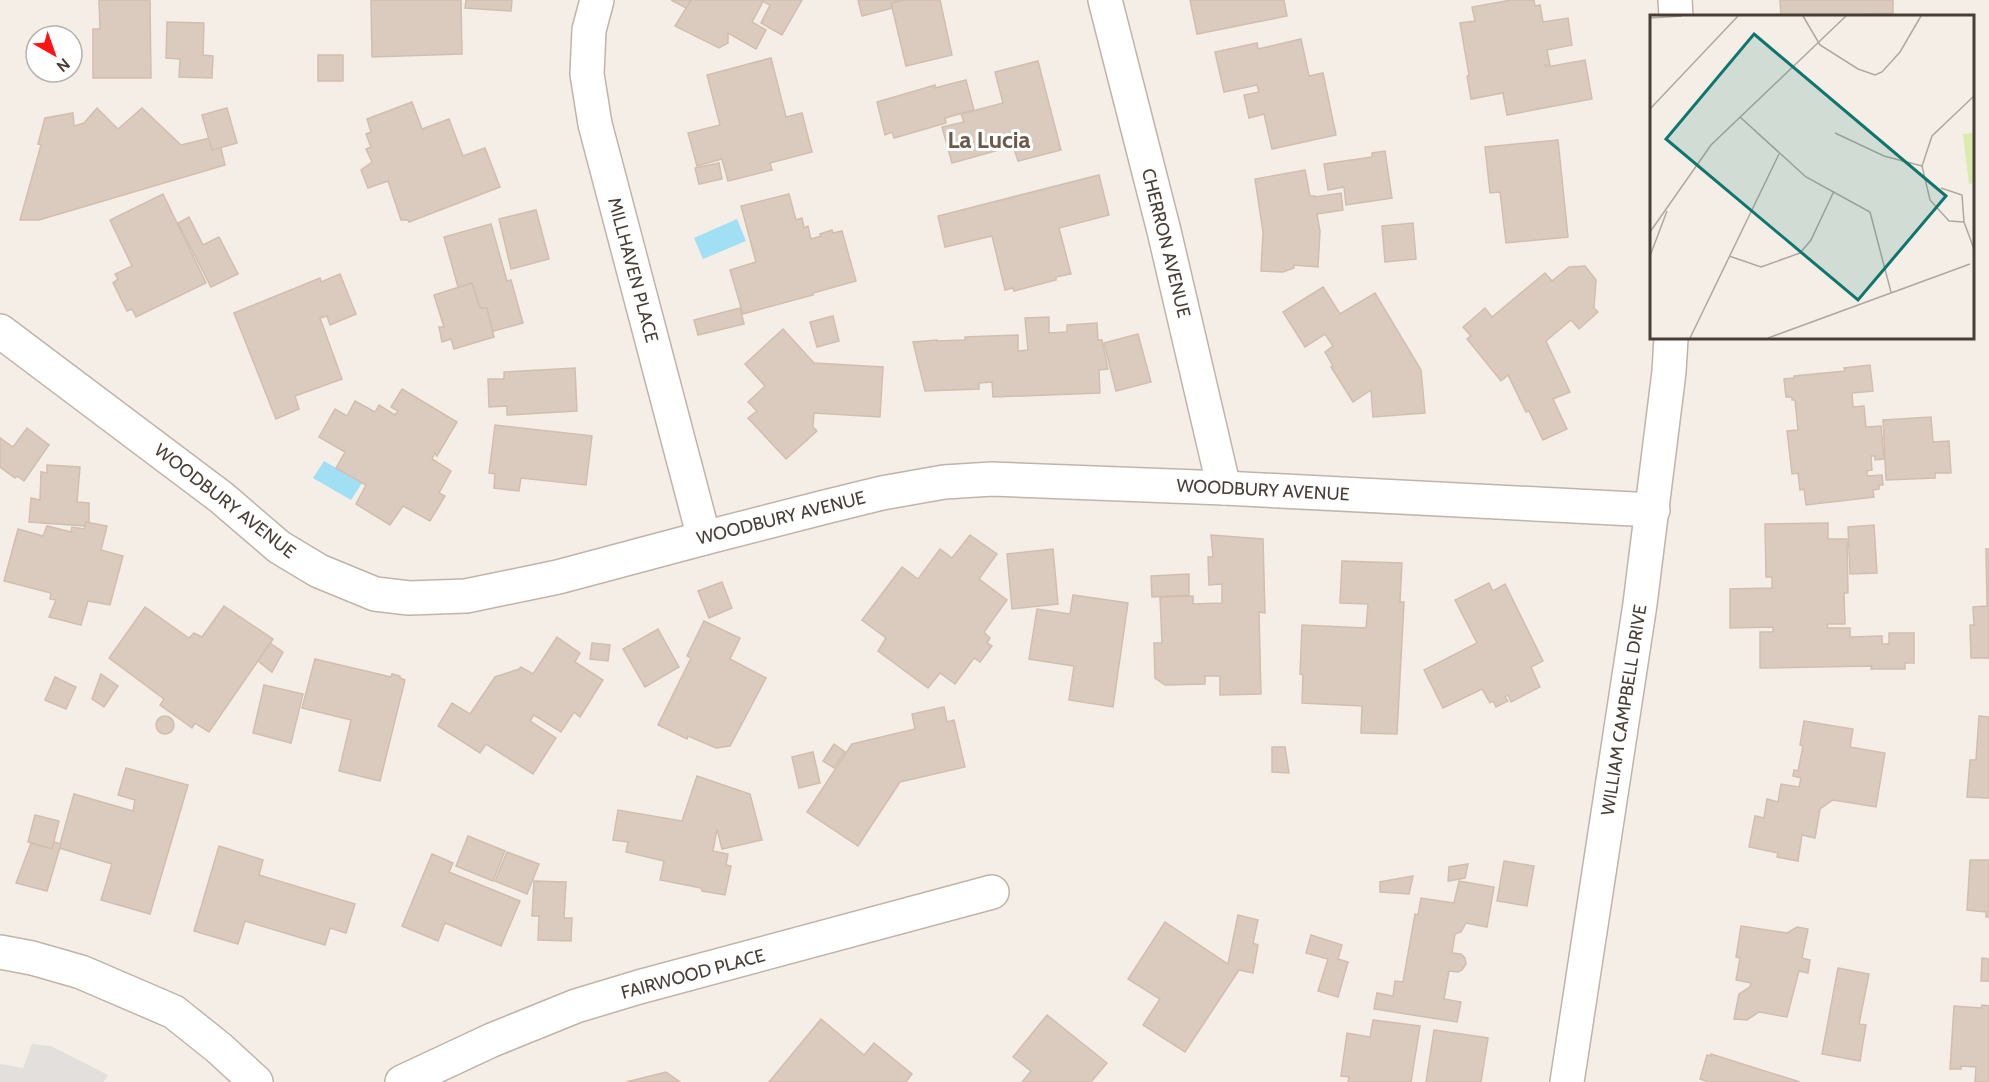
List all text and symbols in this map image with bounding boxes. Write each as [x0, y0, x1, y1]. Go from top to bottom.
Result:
inset map [1650, 15, 1974, 339]
north arrow [24, 24, 84, 84]
text: N [53, 54, 74, 76]
district label: La Lucia [947, 125, 1031, 154]
street label: CHERRON AVENUE [1137, 166, 1195, 320]
street label: MILLHAVEN PLACE [603, 195, 663, 345]
street label: WOODBURY AVENUE [150, 439, 300, 563]
street label: WOODBURY AVENUE [1176, 474, 1350, 506]
street label: WOODBURY AVENUE [694, 486, 868, 550]
street label: WILLIAM CAMPBELL DRIVE [1596, 603, 1652, 817]
street label: FAIRWOOD PLACE [619, 944, 767, 1004]

